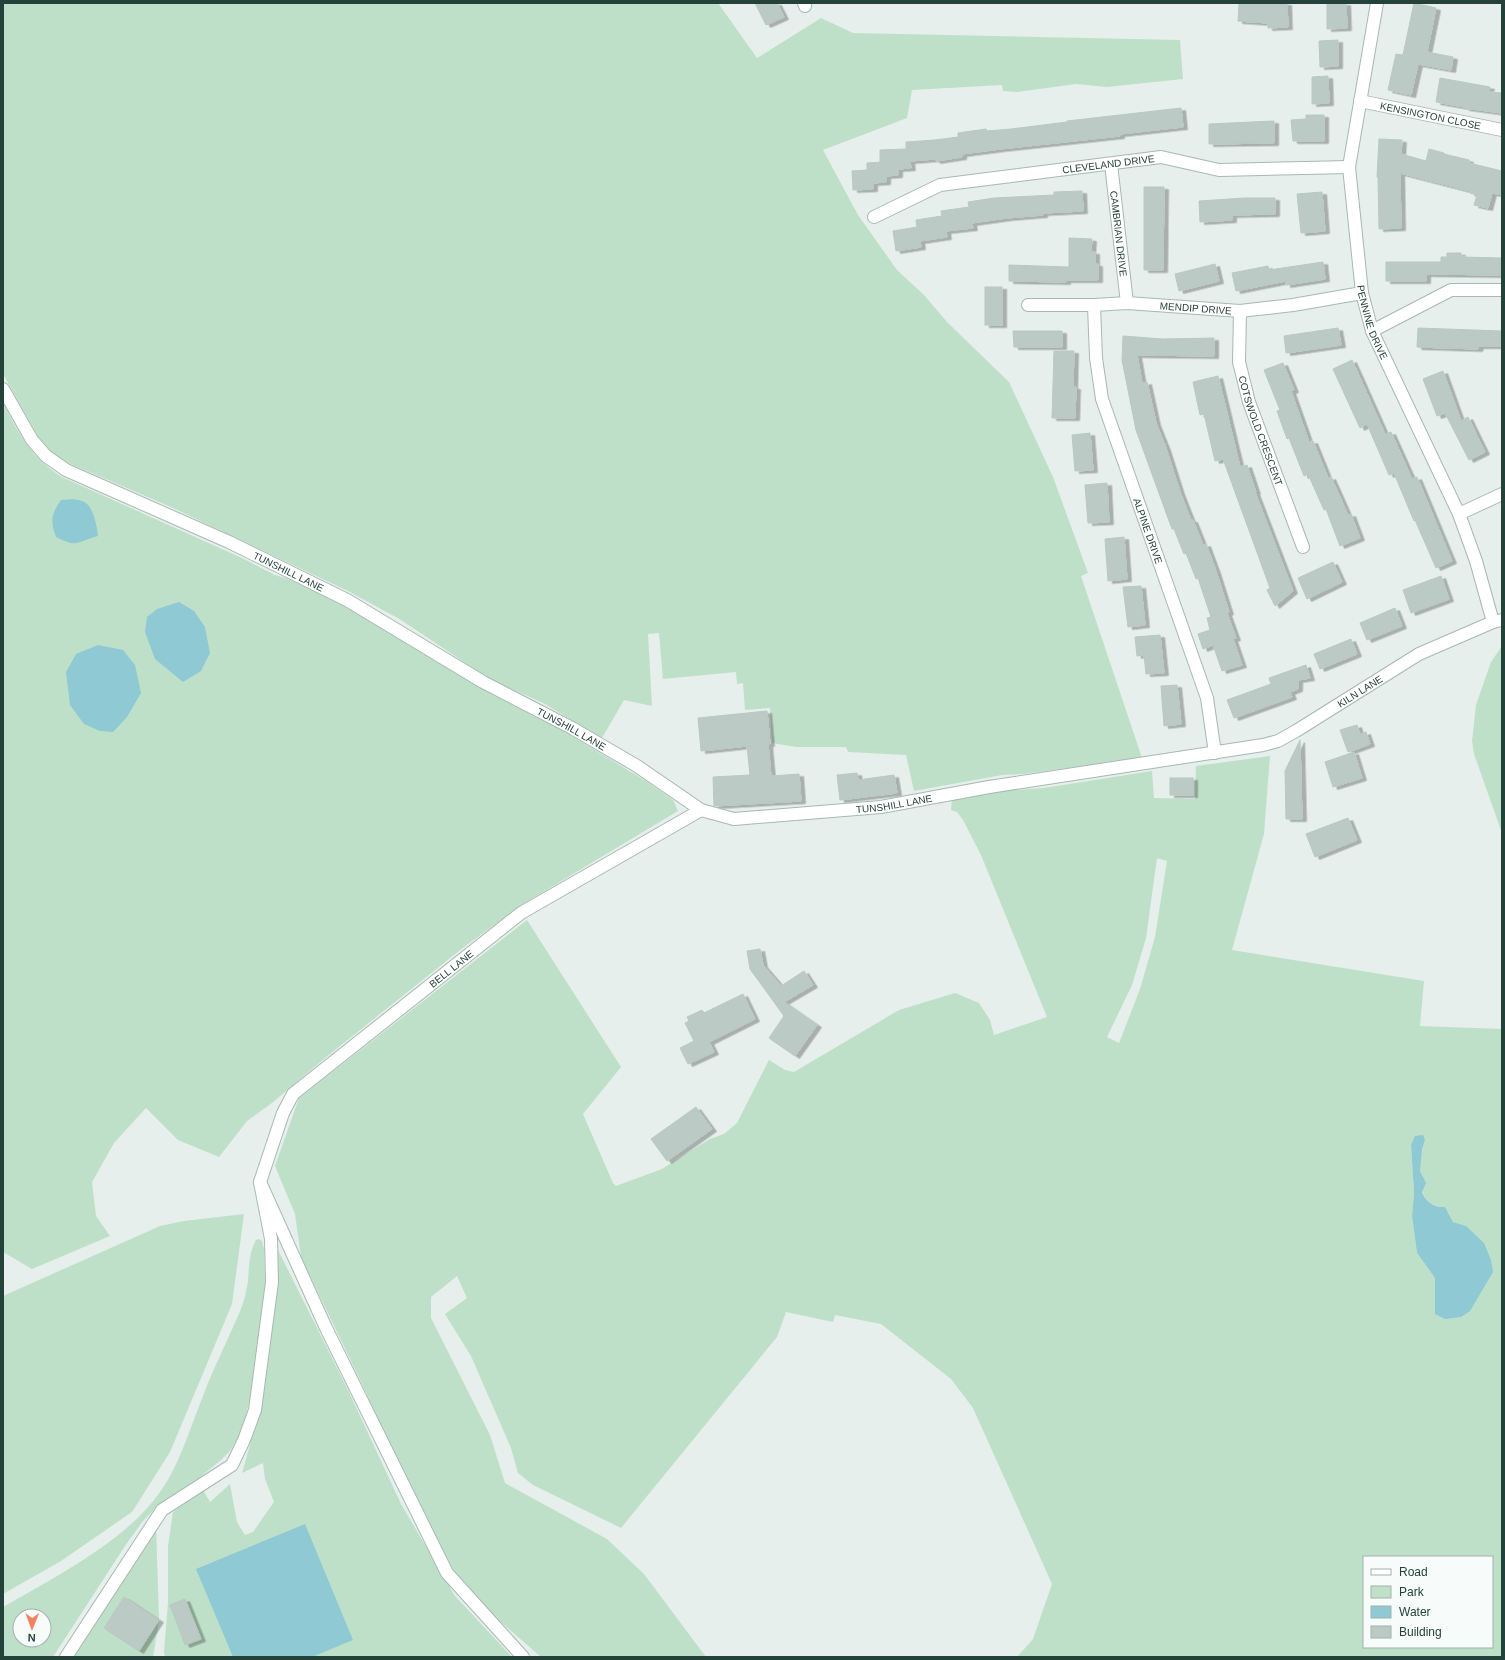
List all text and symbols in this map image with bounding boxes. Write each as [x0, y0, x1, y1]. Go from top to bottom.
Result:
street label: KENSINGTON CLOSE [1379, 100, 1482, 131]
street label: CLEVELAND DRIVE [1062, 152, 1155, 175]
street label: CAMBRIAN DRIVE [1109, 190, 1129, 277]
street label: PENNINE DRIVE [1356, 284, 1390, 361]
street label: MENDIP DRIVE [1159, 300, 1232, 316]
street label: COTSWOLD CRESCENT [1237, 374, 1285, 487]
street label: ALPINE DRIVE [1132, 496, 1165, 565]
street label: TUNSHILL LANE [252, 549, 326, 593]
street label: KILN LANE [1335, 673, 1385, 709]
street label: TUNSHILL LANE [535, 705, 608, 752]
street label: TUNSHILL LANE [855, 792, 933, 815]
street label: BELL LANE [427, 948, 475, 989]
legend [1363, 1556, 1493, 1648]
text: Road [1399, 1565, 1428, 1579]
text: Park [1399, 1585, 1425, 1599]
text: Water [1399, 1605, 1431, 1619]
north arrow [12, 1608, 52, 1648]
text: Building [1399, 1625, 1442, 1639]
text: N [28, 1632, 36, 1644]

